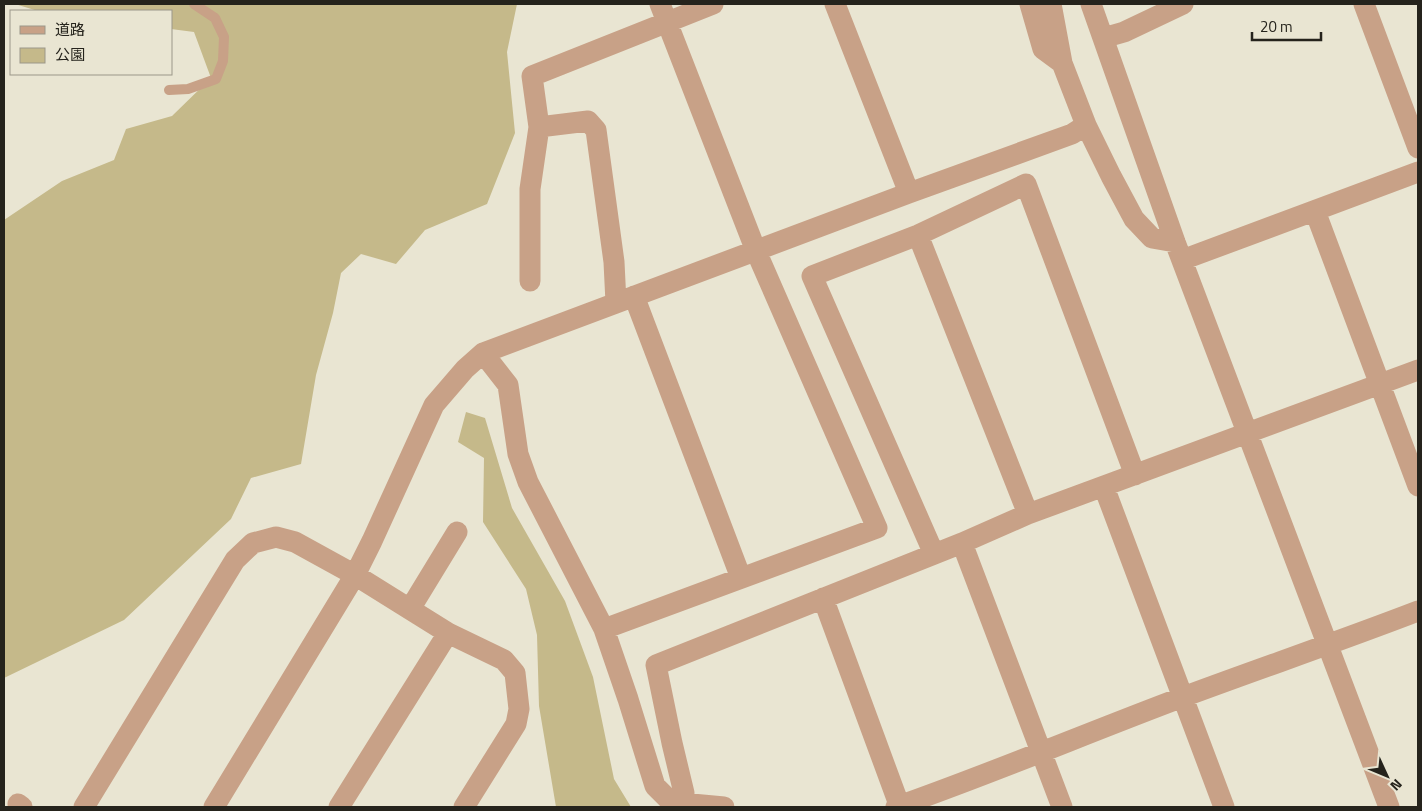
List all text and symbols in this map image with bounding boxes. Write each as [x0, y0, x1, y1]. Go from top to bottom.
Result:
legend [10, 10, 172, 75]
scale bar [1252, 10, 1321, 42]
text: 20 m [1260, 15, 1293, 38]
text: 道路 [55, 18, 85, 41]
text: 公園 [55, 43, 85, 66]
north arrow [1362, 751, 1412, 801]
text: N [1386, 775, 1408, 796]

